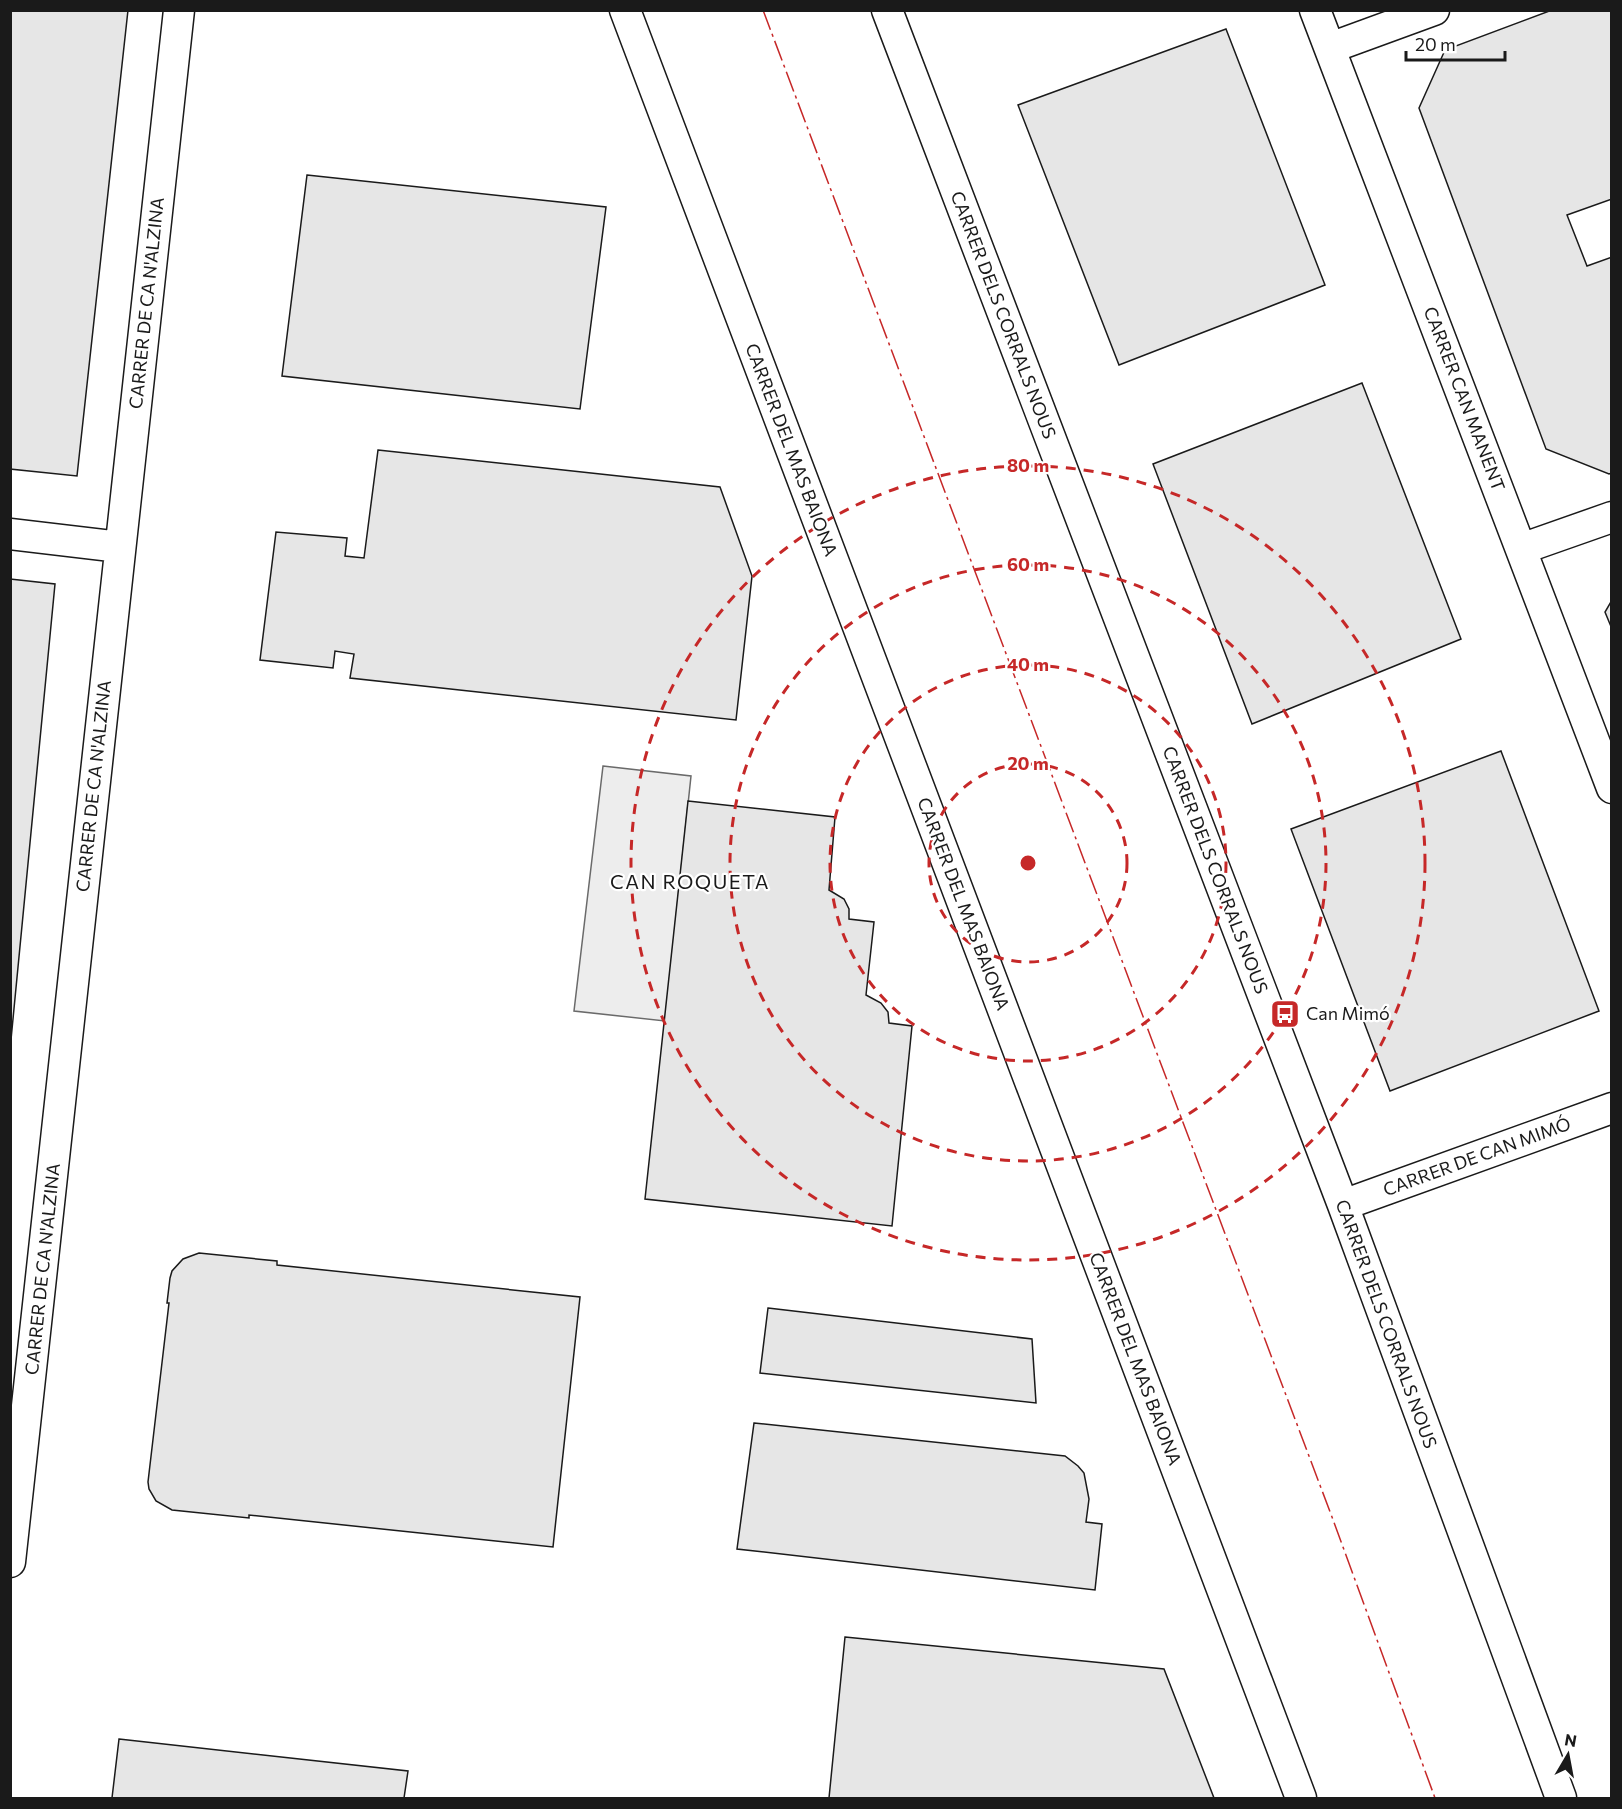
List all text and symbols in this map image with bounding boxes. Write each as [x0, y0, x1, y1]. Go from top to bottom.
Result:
scale bar [1406, 24, 1505, 62]
text: 20 m [1415, 33, 1456, 55]
street label: CARRER DELS CORRALS NOUS [947, 188, 1061, 441]
street label: CARRER DE CA N'ALZINA [124, 196, 168, 410]
street label: CARRER CAN MANENT [1420, 303, 1510, 494]
street label: CARRER DEL MAS BAIONA [741, 340, 843, 559]
text: 80 m [1007, 454, 1049, 476]
text: 60 m [1007, 553, 1049, 575]
text: 40 m [1007, 653, 1049, 675]
street label: CARRER DE CA N'ALZINA [71, 679, 115, 893]
street label: CARRER DELS CORRALS NOUS [1159, 743, 1273, 996]
text: 20 m [1007, 752, 1049, 774]
street label: CARRER DEL MAS BAIONA [913, 794, 1015, 1013]
centre of rings [1018, 853, 1038, 873]
district label: CAN ROQUETA [610, 869, 770, 893]
bus stop icon: Can Mimó [1269, 998, 1301, 1030]
place label: Can Mimó [1306, 1002, 1390, 1024]
street label: CARRER DE CAN MIMÓ [1380, 1112, 1573, 1200]
street label: CARRER DE CA N'ALZINA [20, 1162, 64, 1376]
street label: CARRER DELS CORRALS NOUS [1332, 1196, 1442, 1451]
street label: CARRER DEL MAS BAIONA [1085, 1249, 1187, 1468]
north arrow [1538, 1725, 1598, 1785]
text: N [1563, 1729, 1578, 1750]

